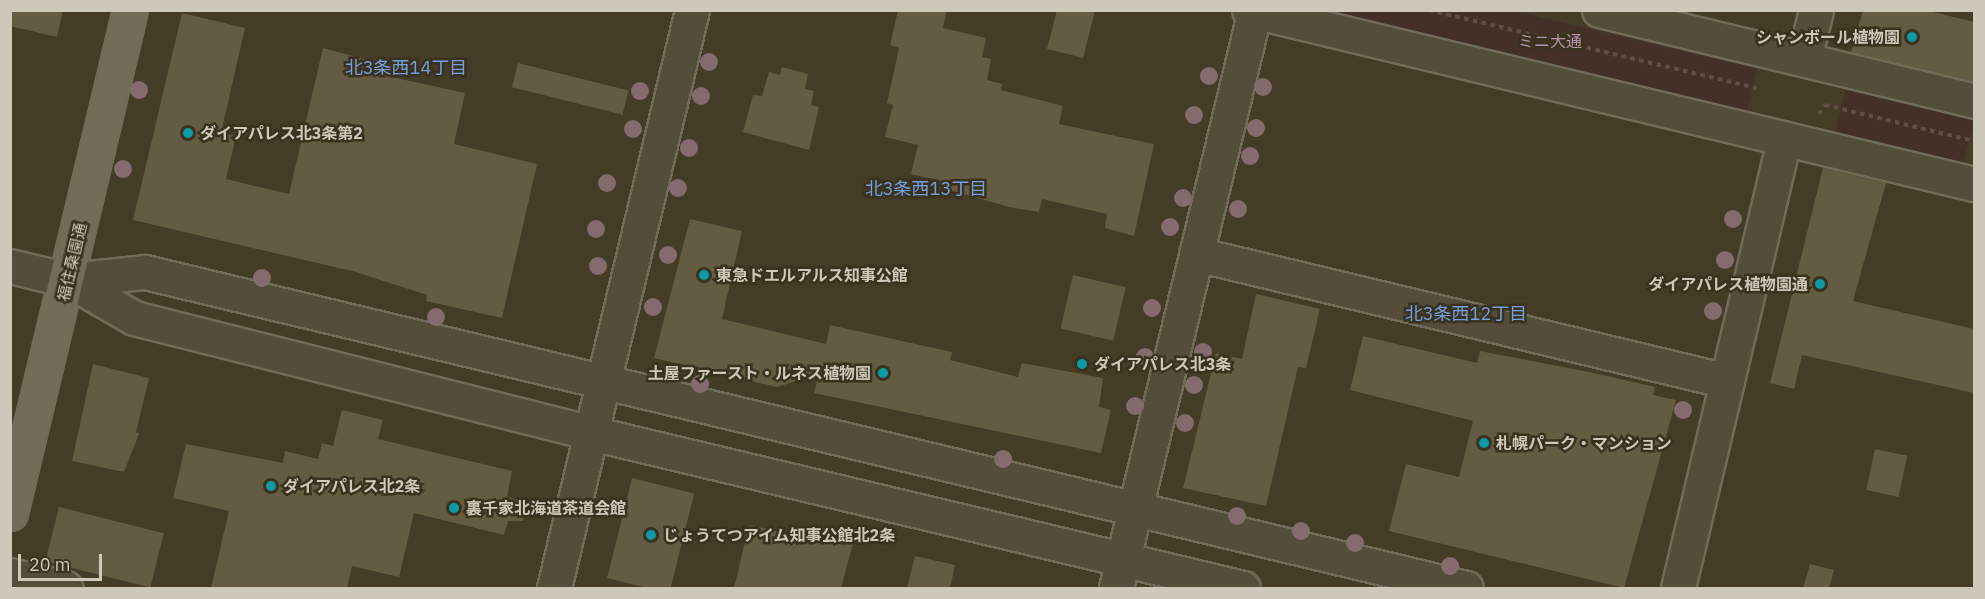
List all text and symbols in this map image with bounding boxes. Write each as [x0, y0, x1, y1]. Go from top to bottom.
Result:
place label: シャンボール植物園 [1756, 27, 1900, 47]
marker: シャンボール植物園 [1905, 30, 1919, 44]
park label: ミニ大通 [1518, 31, 1582, 51]
district label: 北3条西14丁目 [345, 57, 467, 79]
place label: ダイアパレス北3条第2 [200, 123, 363, 143]
marker: ダイアパレス北3条第2 [181, 126, 195, 140]
district label: 北3条西13丁目 [865, 178, 987, 200]
street label: 福住桑園通 [54, 221, 90, 303]
place label: 東急ドエルアルス知事公館 [716, 265, 908, 285]
marker: 東急ドエルアルス知事公館 [697, 268, 711, 282]
place label: ダイアパレス植物園通 [1648, 274, 1808, 294]
marker: ダイアパレス植物園通 [1813, 277, 1827, 291]
district label: 北3条西12丁目 [1405, 303, 1527, 325]
place label: ダイアパレス北3条 [1094, 354, 1232, 374]
marker: ダイアパレス北3条 [1075, 357, 1089, 371]
place label: 土屋ファースト・ルネス植物園 [647, 363, 871, 383]
marker: 土屋ファースト・ルネス植物園 [876, 366, 890, 380]
place label: 札幌パーク・マンション [1496, 433, 1672, 453]
marker: 札幌パーク・マンション [1477, 436, 1491, 450]
place label: ダイアパレス北2条 [283, 476, 421, 496]
marker: ダイアパレス北2条 [264, 479, 278, 493]
place label: 裏千家北海道茶道会館 [466, 498, 626, 518]
marker: 裏千家北海道茶道会館 [447, 501, 461, 515]
place label: じょうてつアイム知事公館北2条 [663, 525, 897, 545]
marker: じょうてつアイム知事公館北2条 [644, 528, 658, 542]
scale bar [21, 542, 105, 580]
text: 20 m [29, 553, 71, 576]

